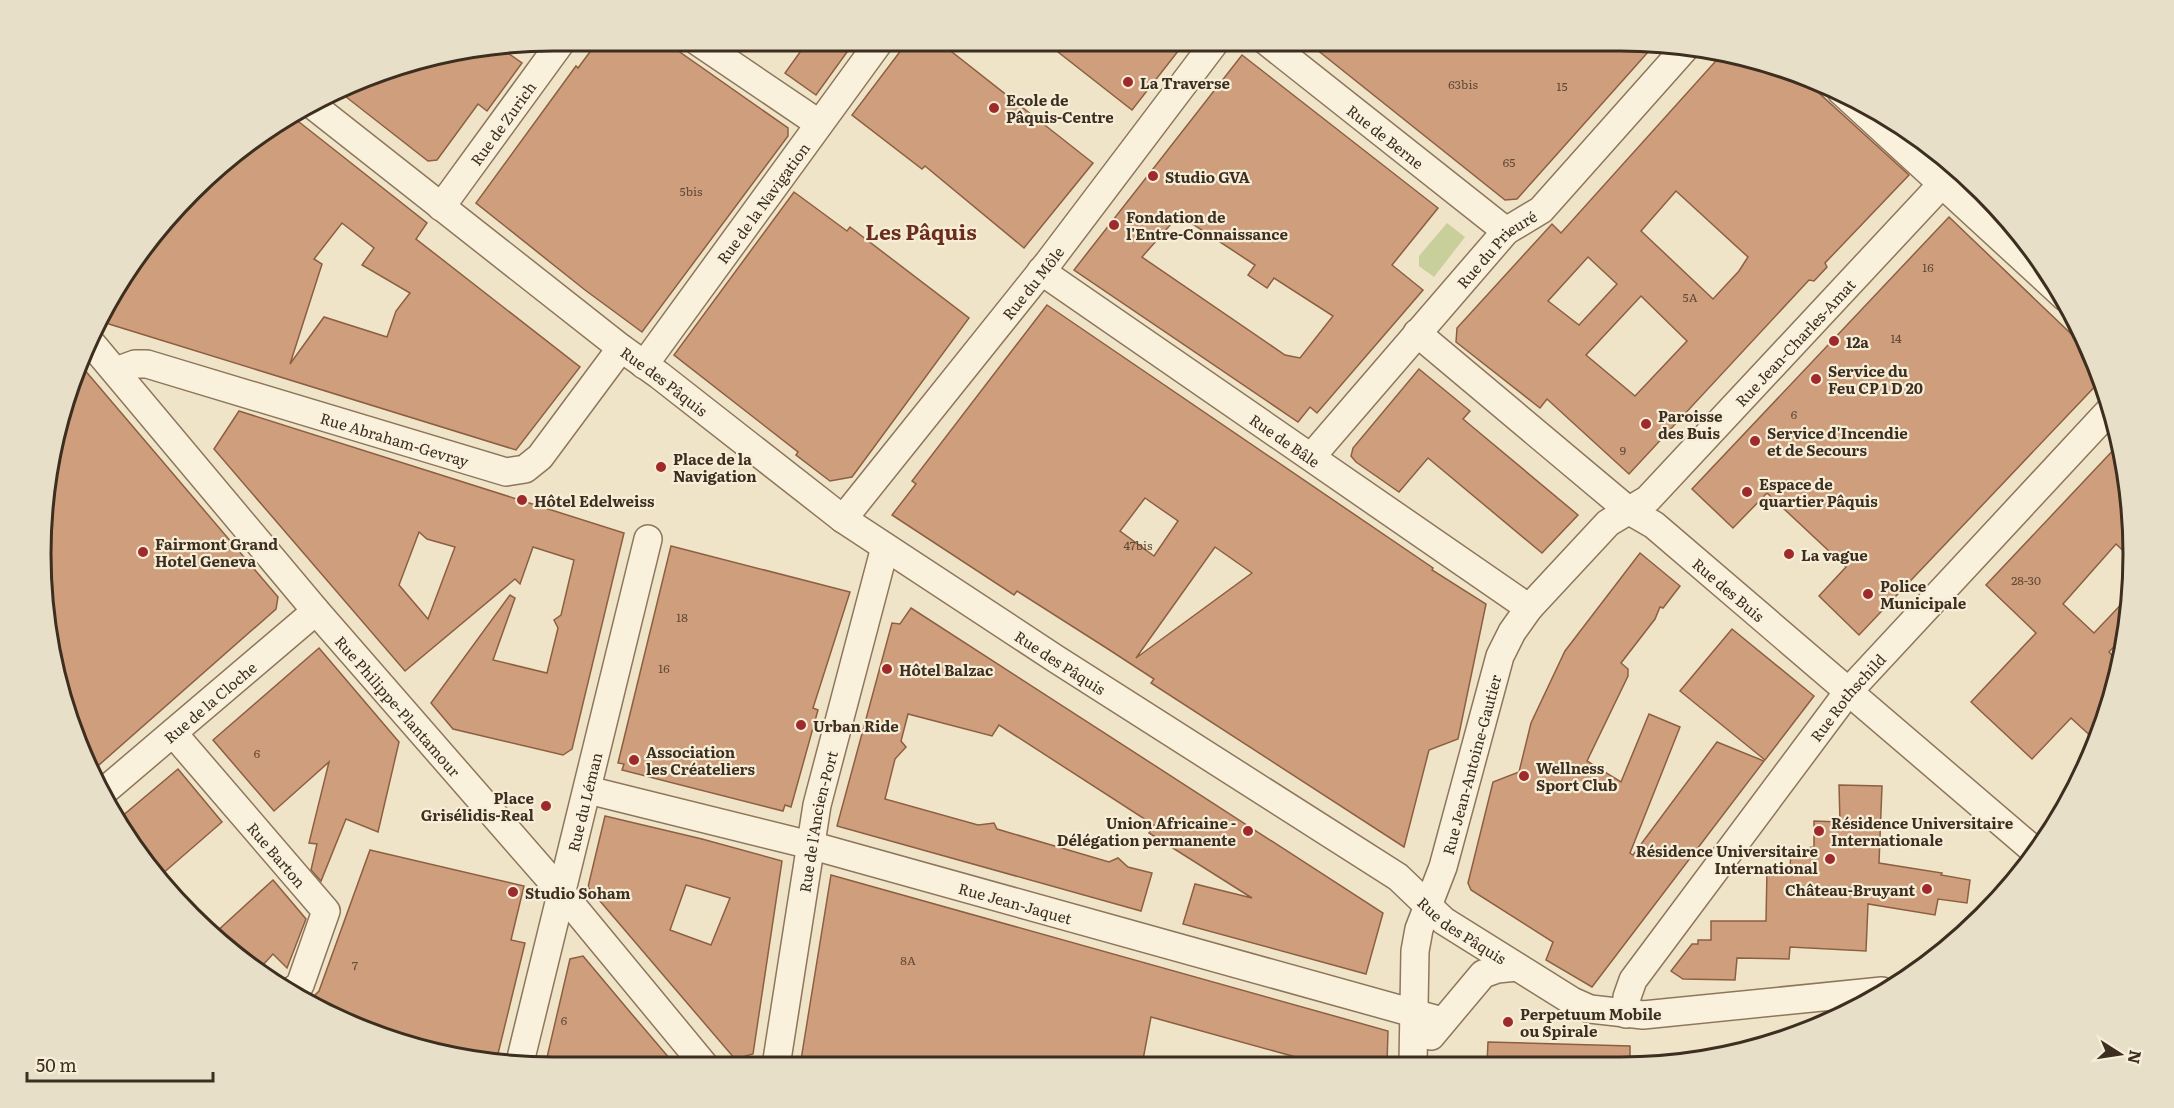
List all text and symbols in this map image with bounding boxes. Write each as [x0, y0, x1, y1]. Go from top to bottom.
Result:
place label: La Traverse [1140, 71, 1230, 94]
marker: La Traverse [1121, 75, 1135, 89]
house number: 63bis [1448, 75, 1478, 93]
street label: Rue de Zurich [464, 76, 541, 170]
house number: 15 [1557, 77, 1567, 95]
place label: Ecole de Pâquis-Centre [1006, 88, 1114, 128]
street label: Rue de Berne [1342, 98, 1430, 174]
marker: Ecole de Pâquis-Centre [987, 101, 1001, 115]
street label: Rue de la Navigation [710, 137, 814, 268]
house number: 65 [1503, 153, 1515, 171]
place label: Studio GVA [1165, 165, 1251, 188]
marker: Studio GVA [1146, 169, 1160, 183]
house number: 5bis [680, 182, 703, 200]
street label: Rue du Prieuré [1450, 204, 1541, 293]
place label: Fondation de l'Entre-Connaissance [1126, 205, 1288, 245]
district label: Les Pâquis [865, 215, 977, 246]
marker: Fondation de l'Entre-Connaissance [1107, 218, 1121, 232]
street label: Rue du Môle [996, 241, 1069, 324]
house number: 16 [1922, 258, 1934, 276]
street label: Rue Jean-Charles-Amat [1729, 273, 1860, 411]
house number: 5A [1683, 288, 1698, 306]
house number: 14 [1890, 329, 1902, 347]
place label: 12a [1846, 330, 1869, 353]
marker: 12a [1827, 334, 1841, 348]
street label: Rue des Pâquis [616, 340, 713, 421]
place label: Service du Feu CP 1 D 20 [1828, 359, 1923, 399]
marker: Service du Feu CP 1 D 20 [1809, 372, 1823, 386]
place label: Paroisse des Buis [1658, 404, 1723, 444]
street label: Rue Abraham-Gevray [318, 405, 472, 472]
house number: 6 [1791, 405, 1798, 423]
street label: Rue de Bâle [1246, 407, 1325, 472]
marker: Paroisse des Buis [1639, 417, 1653, 431]
place label: Service d'Incendie et de Secours [1767, 421, 1908, 461]
marker: Service d'Incendie et de Secours [1748, 434, 1762, 448]
house number: 9 [1620, 441, 1626, 459]
place label: Place de la Navigation [673, 447, 757, 487]
marker: Place de la Navigation [654, 460, 668, 474]
place label: Espace de quartier Pâquis [1759, 472, 1878, 512]
marker: Espace de quartier Pâquis [1740, 485, 1754, 499]
place label: Hôtel Edelweiss [534, 489, 655, 512]
marker: Hôtel Edelweiss [515, 493, 529, 507]
place label: Fairmont Grand Hotel Geneva [155, 532, 278, 572]
house number: 47bis [1124, 536, 1153, 554]
place label: La vague [1801, 543, 1868, 566]
marker: Fairmont Grand Hotel Geneva [136, 545, 150, 559]
marker: La vague [1782, 547, 1796, 561]
street label: Rue des Buis [1688, 552, 1770, 627]
house number: 28-30 [2011, 571, 2041, 589]
place label: Police Municipale [1880, 574, 1967, 614]
marker: Police Municipale [1861, 587, 1875, 601]
house number: 18 [676, 608, 688, 626]
street label: Rue des Pâquis [1011, 624, 1111, 700]
street label: Rue Philippe-Plantamour [330, 630, 467, 781]
street label: Rue Rothschild [1804, 648, 1890, 746]
street label: Rue de la Cloche [158, 655, 261, 748]
place label: Hôtel Balzac [899, 658, 993, 681]
house number: 16 [658, 659, 670, 677]
marker: Hôtel Balzac [880, 662, 894, 676]
street label: Rue Jean-Antoine-Gautier [1435, 672, 1506, 857]
place label: Urban Ride [813, 714, 899, 737]
marker: Urban Ride [794, 718, 808, 732]
place label: Association les Créateliers [646, 740, 756, 780]
house number: 6 [254, 744, 261, 762]
street label: Rue de l'Ancien-Port [792, 748, 842, 894]
street label: Rue du Léman [560, 750, 607, 854]
marker: Association les Créateliers [627, 753, 641, 767]
place label: Wellness Sport Club [1536, 756, 1618, 796]
marker: Wellness Sport Club [1517, 769, 1531, 783]
place label: Place Grisélidis-Real [421, 786, 535, 826]
marker: Place Grisélidis-Real [539, 799, 553, 813]
place label: Union Africaine - Délégation permanente [1057, 811, 1237, 851]
place label: Résidence Universitaire Internationale [1831, 811, 2014, 851]
street label: Rue Barton [242, 816, 312, 892]
marker: Union Africaine - Délégation permanente [1241, 824, 1255, 838]
marker: Résidence Universitaire Internationale [1812, 824, 1826, 838]
place label: Résidence Universitaire International [1636, 839, 1819, 879]
marker: Résidence Universitaire International [1823, 852, 1837, 866]
street label: Rue Jean-Jaquet [956, 875, 1075, 929]
place label: Château-Bruyant [1785, 878, 1915, 901]
place label: Studio Soham [525, 881, 630, 904]
marker: Château-Bruyant [1920, 882, 1934, 896]
marker: Studio Soham [506, 885, 520, 899]
street label: Rue des Pâquis [1413, 891, 1511, 969]
house number: 8A [900, 951, 916, 969]
house number: 7 [352, 956, 358, 974]
place label: Perpetuum Mobile ou Spirale [1520, 1002, 1662, 1042]
house number: 6 [561, 1011, 568, 1029]
marker: Perpetuum Mobile ou Spirale [1501, 1015, 1515, 1029]
north arrow [2090, 1024, 2150, 1084]
scale bar [27, 1045, 213, 1083]
text: N [2123, 1048, 2149, 1066]
text: 50 m [36, 1051, 77, 1078]

